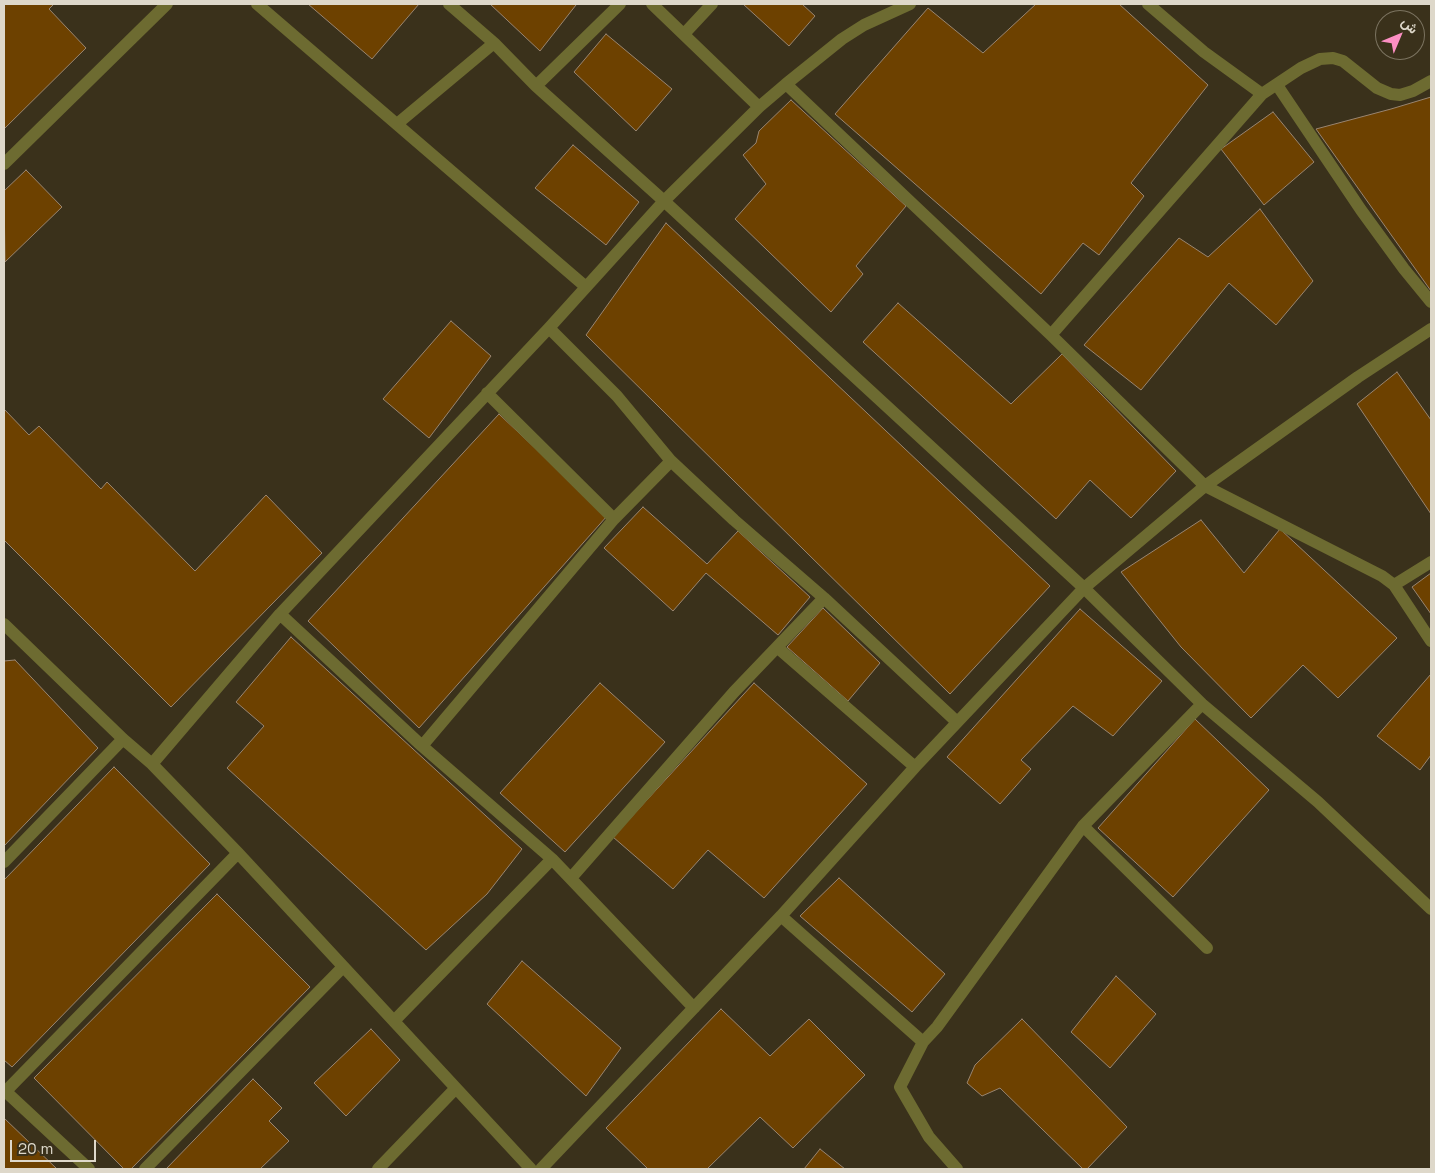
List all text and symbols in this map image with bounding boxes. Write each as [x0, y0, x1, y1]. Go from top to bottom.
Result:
north arrow [1375, 10, 1425, 60]
text: ش [1398, 13, 1422, 37]
scale bar [12, 1130, 99, 1162]
text: 20 m [18, 1139, 53, 1158]

